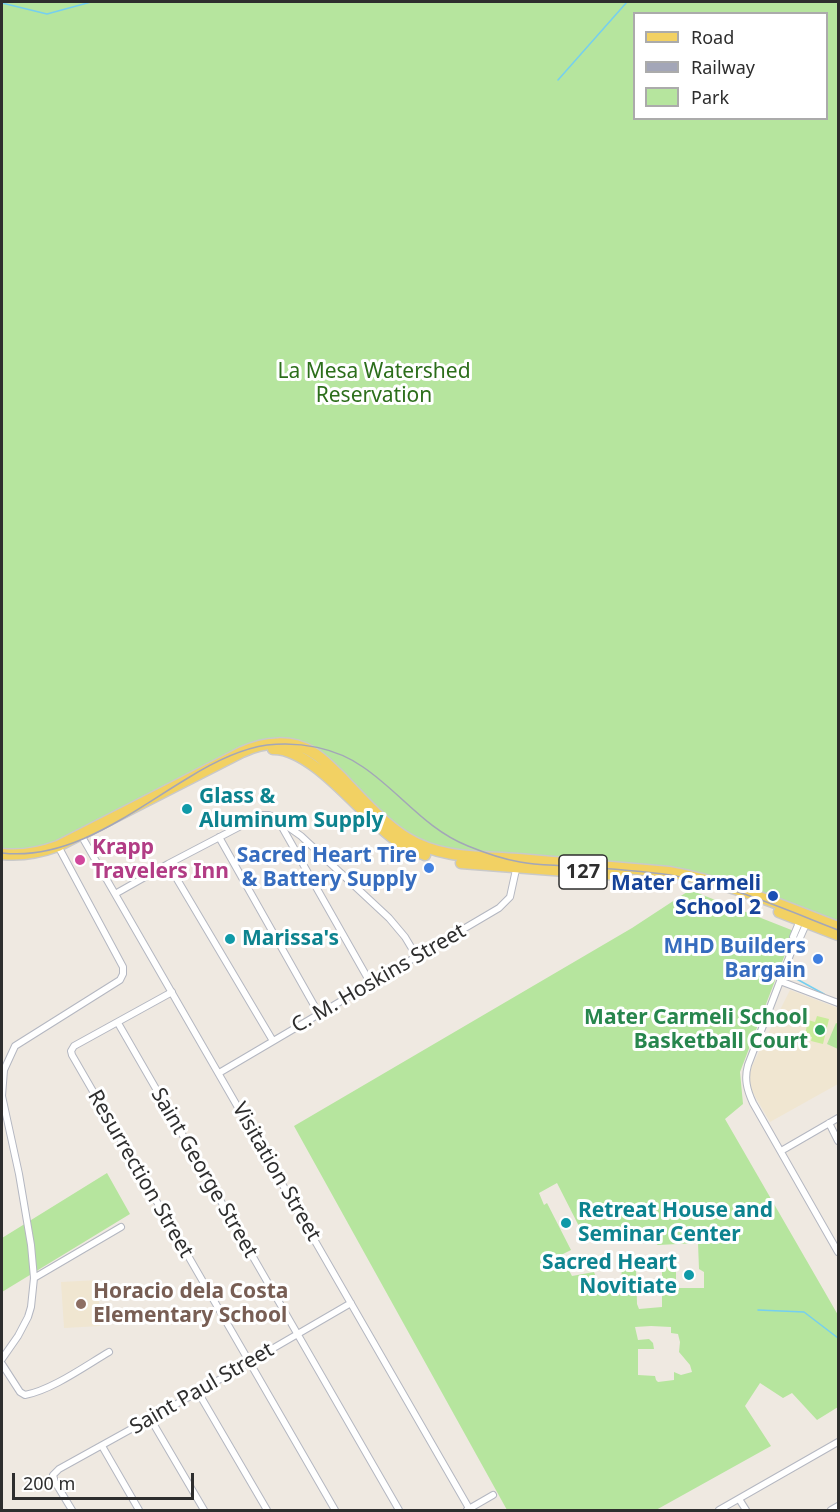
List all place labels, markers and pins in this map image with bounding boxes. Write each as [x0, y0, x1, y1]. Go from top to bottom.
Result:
place label: Glass & Aluminum Supply [199, 784, 383, 834]
marker: Glass & Aluminum Supply [180, 802, 194, 816]
place label: Krapp Travelers Inn [92, 835, 229, 885]
place label: Sacred Heart Tire & Battery Supply [237, 843, 417, 893]
marker: Krapp Travelers Inn [73, 853, 87, 867]
marker: Sacred Heart Tire & Battery Supply [422, 861, 436, 875]
place label: Mater Carmeli School 2 [611, 871, 761, 921]
marker: Mater Carmeli School 2 [766, 889, 780, 903]
place label: Marissa's [242, 926, 339, 952]
marker: Marissa's [223, 932, 237, 946]
place label: MHD Builders Bargain [663, 934, 806, 984]
marker: MHD Builders Bargain [811, 952, 825, 966]
place label: Mater Carmeli School Basketball Court [584, 1005, 808, 1055]
marker: Mater Carmeli School Basketball Court [813, 1023, 827, 1037]
place label: Retreat House and Seminar Center [578, 1198, 773, 1248]
marker: Retreat House and Seminar Center [559, 1216, 573, 1230]
place label: Sacred Heart Novitiate [542, 1250, 677, 1300]
marker: Sacred Heart Novitiate [682, 1268, 696, 1282]
place label: Horacio dela Costa Elementary School [93, 1279, 288, 1329]
marker: Horacio dela Costa Elementary School [74, 1297, 88, 1311]

